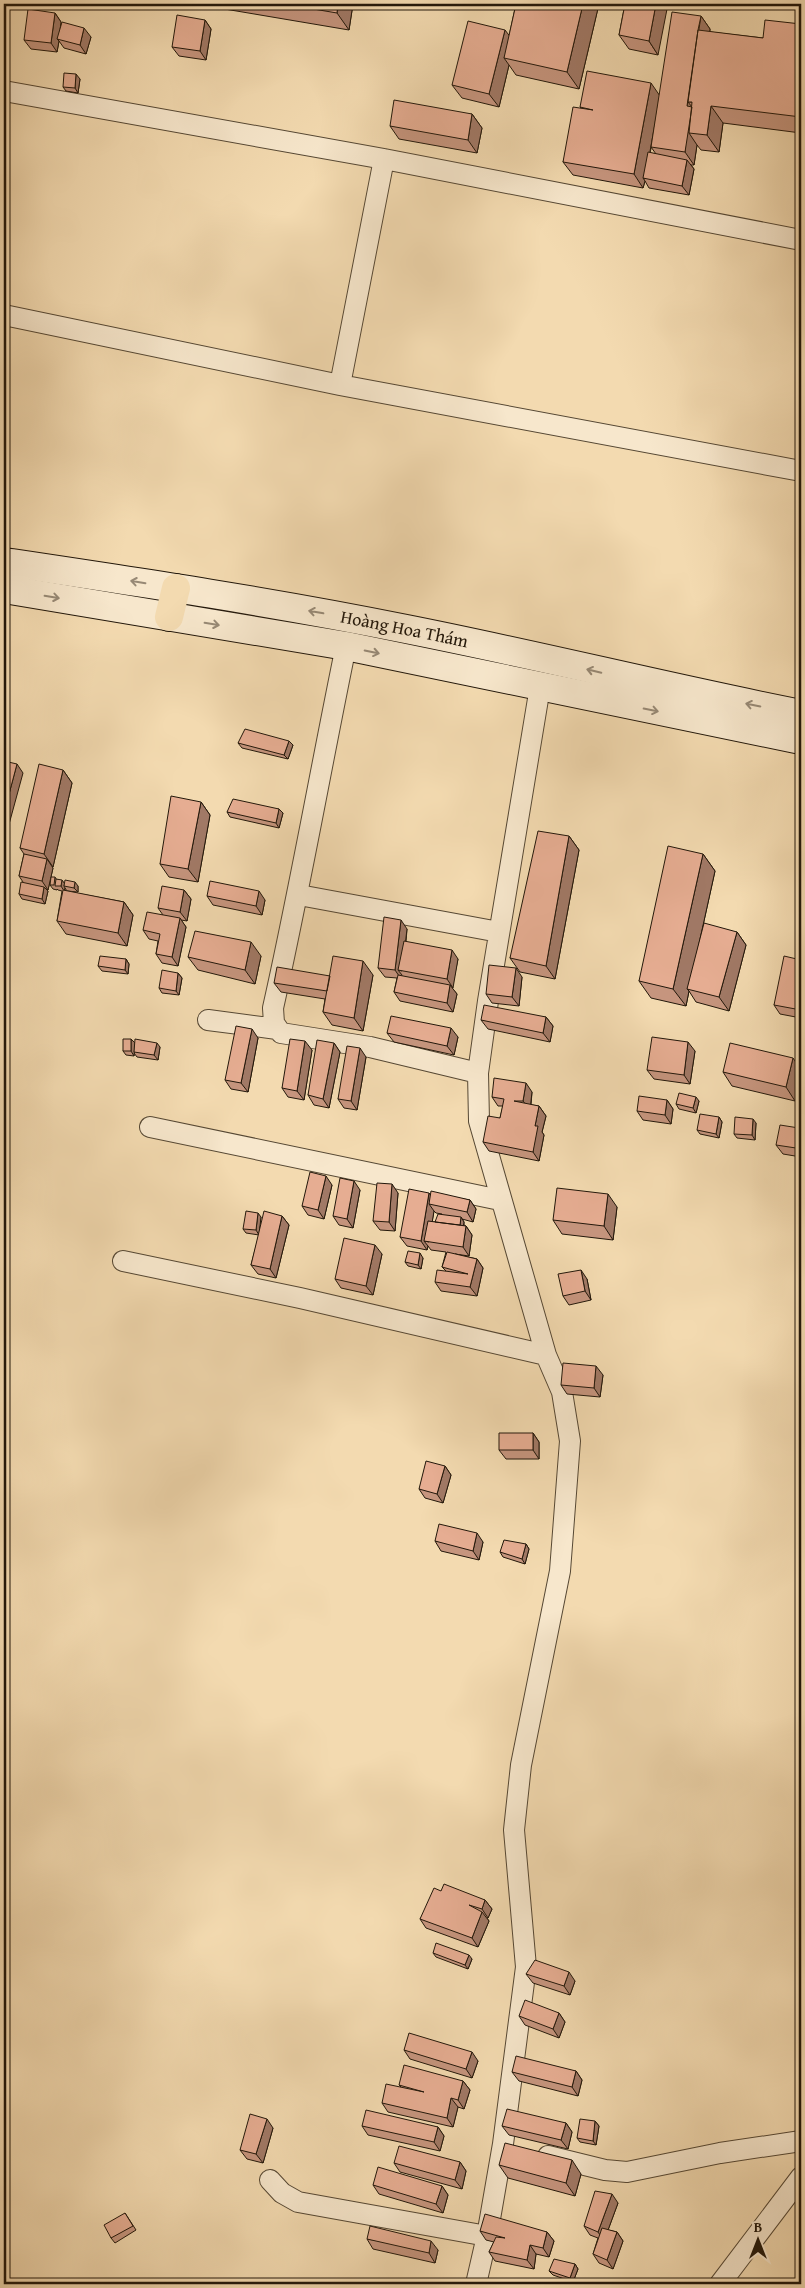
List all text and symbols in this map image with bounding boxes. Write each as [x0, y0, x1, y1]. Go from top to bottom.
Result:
one-way arrow [131, 577, 147, 587]
one-way arrow [43, 593, 59, 603]
street label: Hoàng Hoa Thám [338, 603, 471, 654]
one-way arrow [308, 607, 324, 617]
one-way arrow [204, 619, 220, 629]
one-way arrow [364, 647, 380, 657]
one-way arrow [587, 666, 603, 675]
one-way arrow [746, 699, 762, 709]
one-way arrow [643, 705, 659, 715]
north arrow [732, 2216, 782, 2266]
text: B [754, 2217, 762, 2237]

